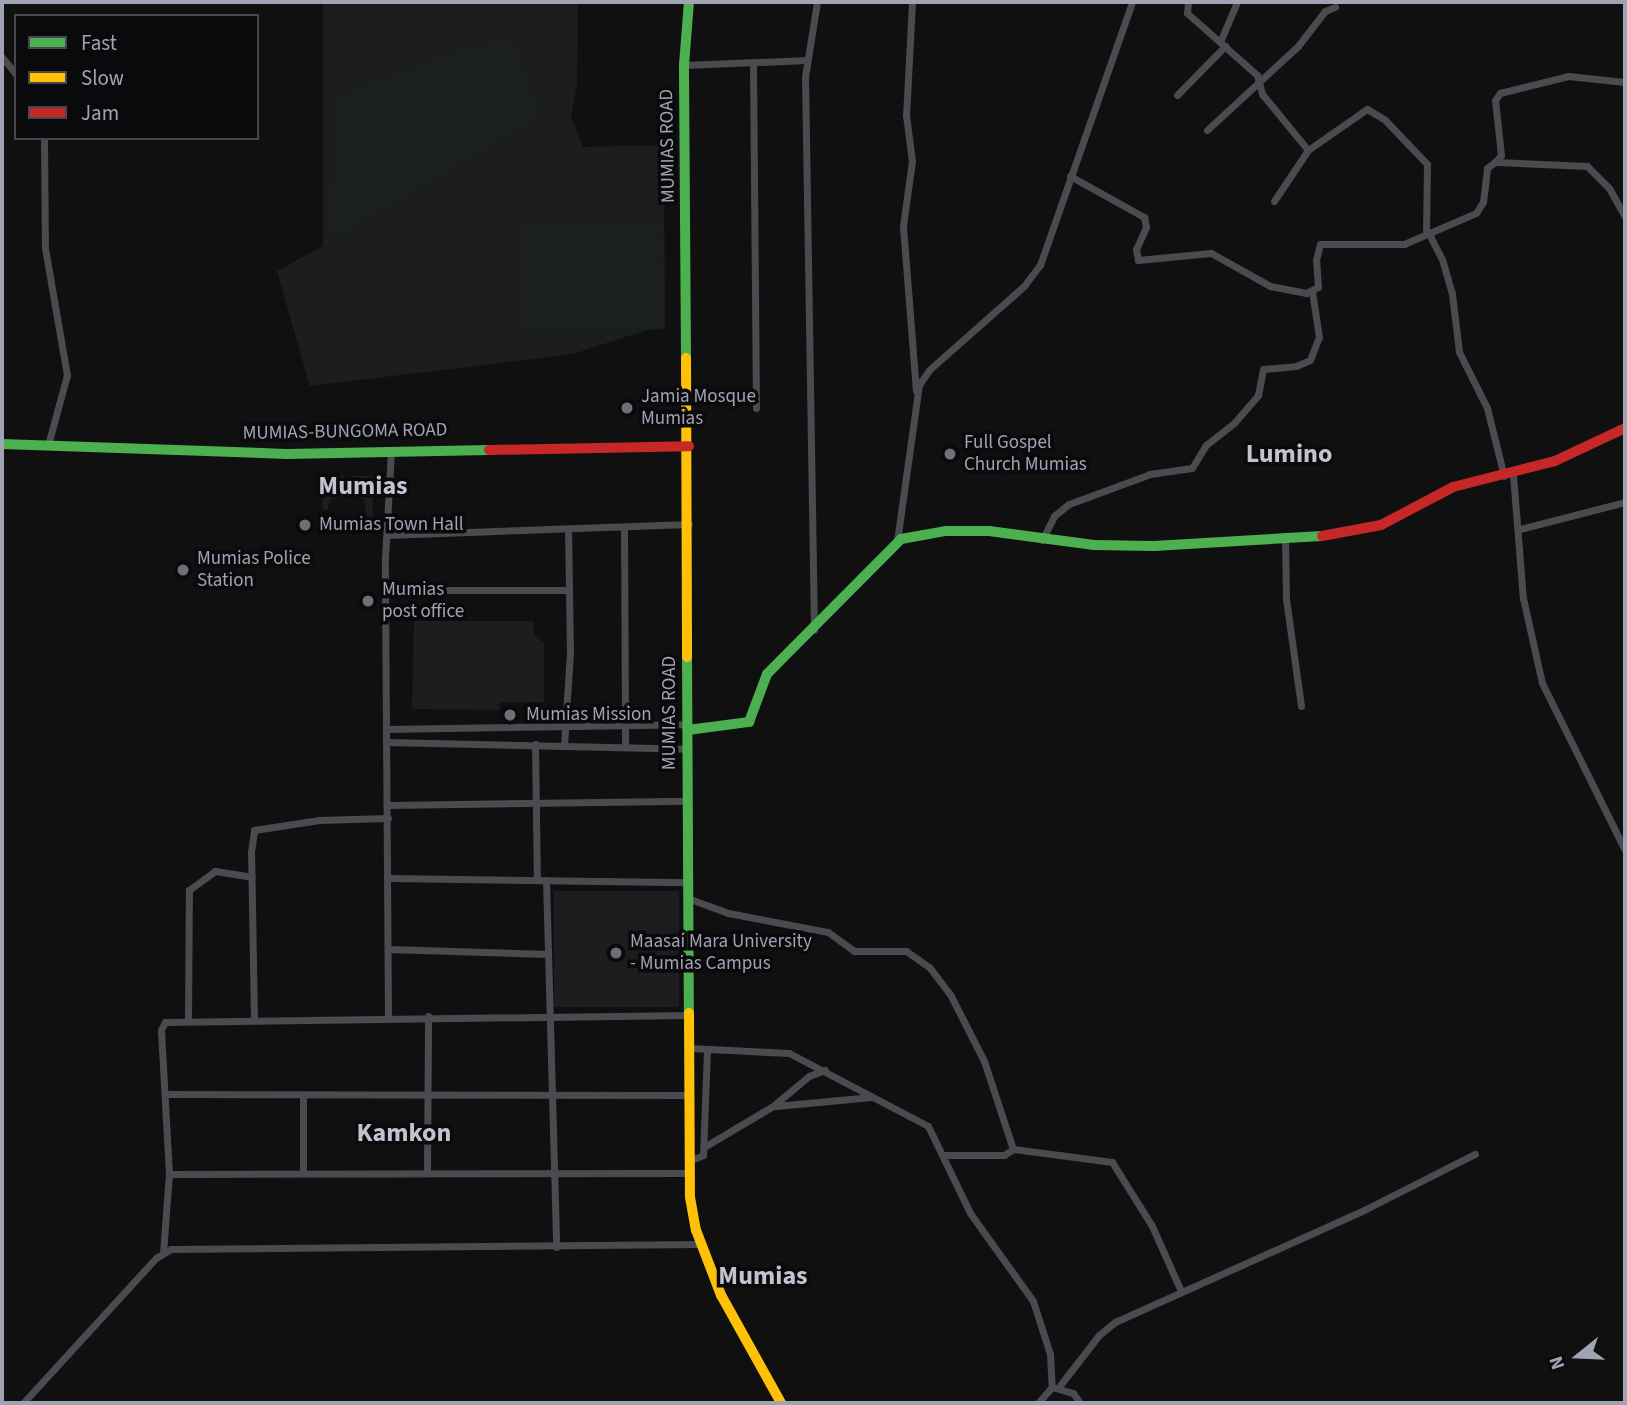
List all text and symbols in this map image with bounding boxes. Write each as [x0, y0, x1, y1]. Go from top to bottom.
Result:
legend [14, 14, 259, 140]
text: Fast [81, 28, 117, 58]
text: Slow [81, 63, 124, 93]
street label: MUMIAS ROAD [656, 89, 680, 203]
text: Jam [81, 98, 119, 128]
place label: Jamia Mosque Mumias [641, 386, 756, 430]
marker: Jamia Mosque Mumias [619, 400, 635, 416]
street label: MUMIAS-BUNGOMA ROAD [242, 419, 448, 445]
place label: Full Gospel Church Mumias [964, 432, 1087, 476]
district label: Lumino [1246, 438, 1332, 470]
marker: Full Gospel Church Mumias [942, 446, 958, 462]
district label: Mumias [318, 470, 408, 502]
place label: Mumias Town Hall [319, 514, 464, 536]
marker: Mumias Town Hall [297, 517, 313, 533]
place label: Mumias Police Station [197, 548, 311, 592]
marker: Mumias Police Station [175, 562, 191, 578]
place label: Mumias post office [382, 579, 464, 623]
marker: Mumias post office [360, 593, 376, 609]
street label: MUMIAS ROAD [659, 656, 681, 770]
place label: Mumias Mission [526, 704, 652, 726]
marker: Mumias Mission [500, 705, 520, 725]
place label: Maasai Mara University - Mumias Campus [630, 931, 812, 975]
marker: Maasai Mara University - Mumias Campus [608, 945, 624, 961]
district label: Kamkon [357, 1117, 451, 1149]
district label: Mumias [718, 1260, 808, 1292]
north arrow [1543, 1321, 1613, 1391]
text: N [1543, 1352, 1572, 1373]

